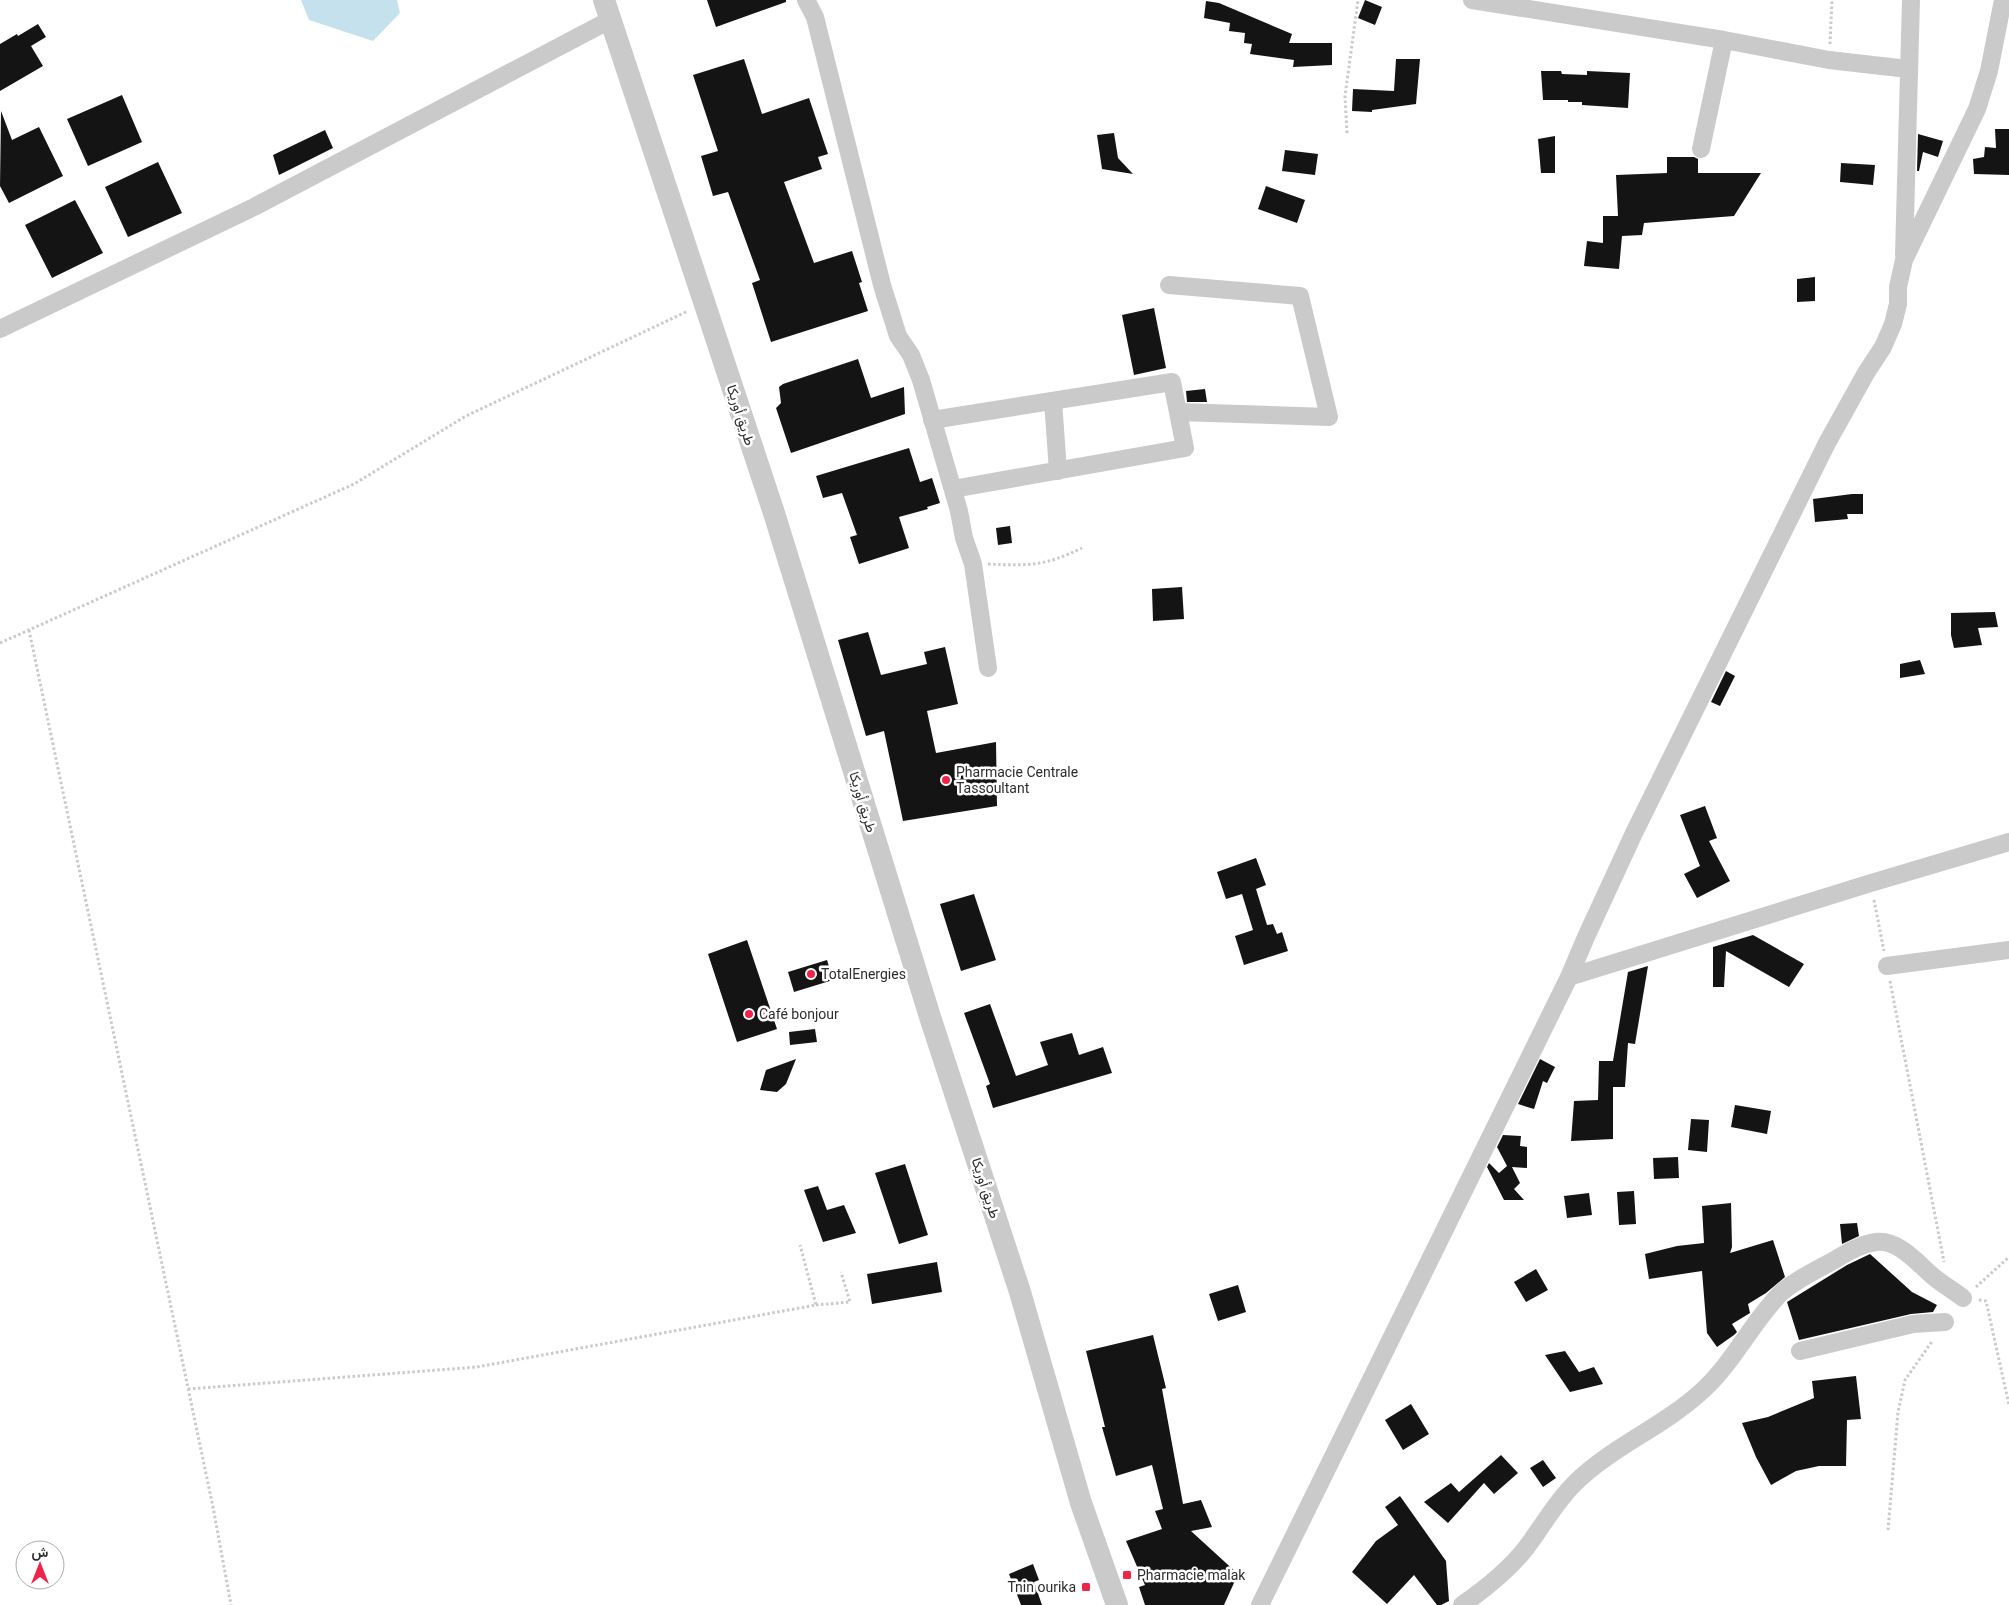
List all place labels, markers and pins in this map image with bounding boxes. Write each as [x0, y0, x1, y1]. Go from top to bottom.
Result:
place label: Pharmacie Centrale Tassoultant [956, 764, 1078, 796]
marker: Pharmacie Centrale Tassoultant [940, 774, 952, 786]
place label: TotalEnergies [821, 966, 906, 982]
marker: TotalEnergies [805, 968, 817, 980]
place label: Café bonjour [759, 1006, 839, 1022]
marker: Café bonjour [743, 1008, 755, 1020]
place label: Pharmacie malak [1137, 1567, 1246, 1583]
marker: Pharmacie malak [1121, 1569, 1133, 1581]
place label: Tnin ourika [1007, 1579, 1076, 1595]
marker: Tnin ourika [1080, 1581, 1092, 1593]

